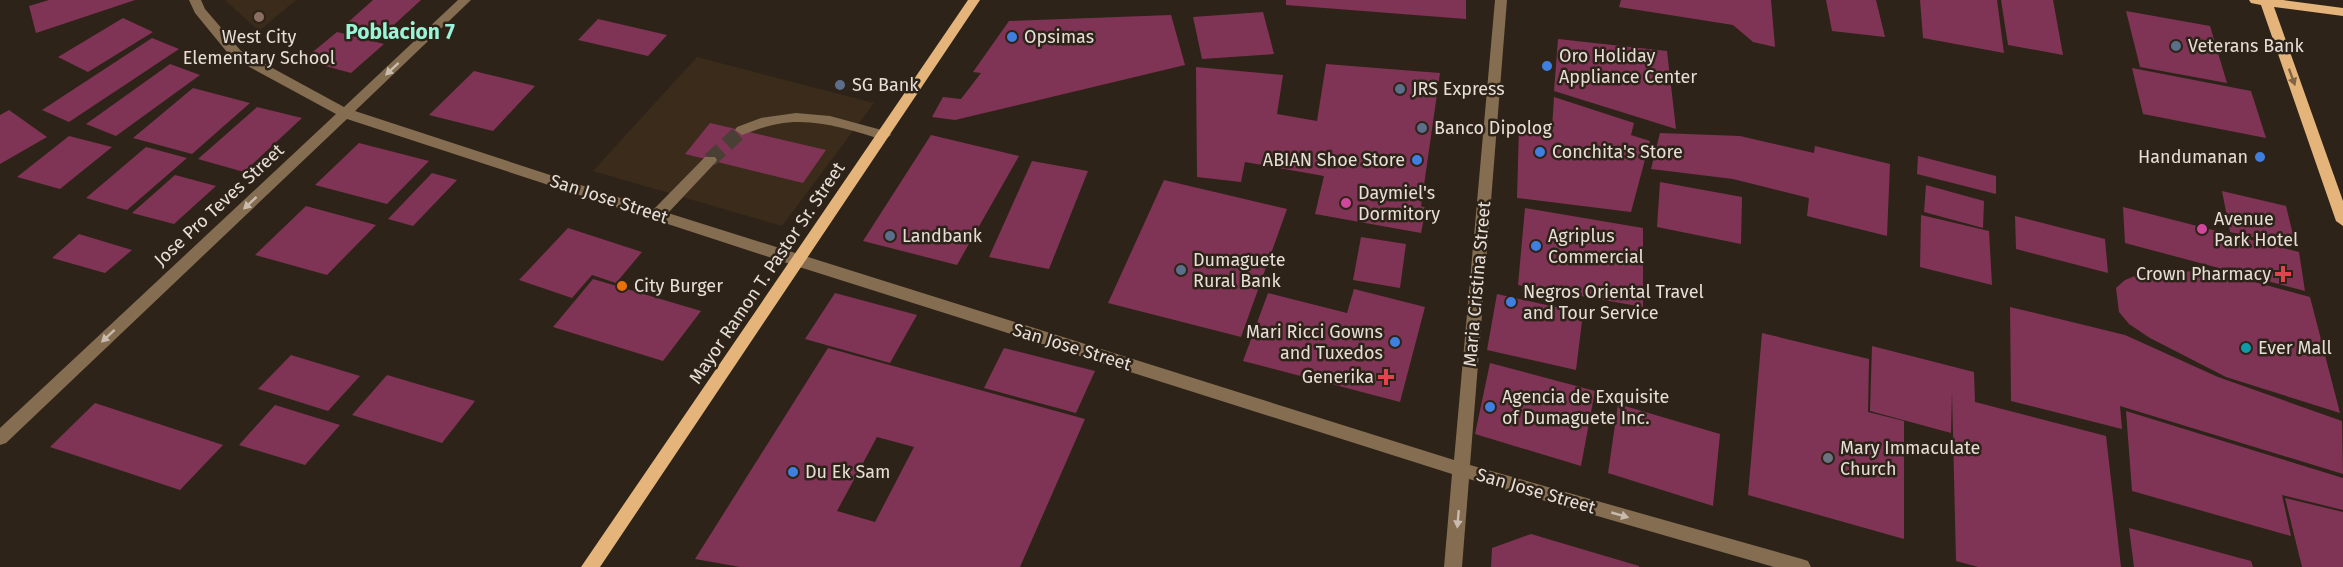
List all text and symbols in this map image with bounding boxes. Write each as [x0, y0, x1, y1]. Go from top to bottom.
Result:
marker: West City Elementary School [252, 10, 266, 24]
district label: Poblacion 7 [345, 19, 455, 45]
place label: West City Elementary School [183, 26, 335, 69]
place label: Opsimas [1024, 26, 1094, 48]
marker: Opsimas [1005, 30, 1019, 44]
place label: Veterans Bank [2188, 35, 2305, 57]
marker: Veterans Bank [2169, 39, 2183, 53]
place label: Oro Holiday Appliance Center [1559, 45, 1697, 88]
marker: Oro Holiday Appliance Center [1540, 59, 1554, 73]
one-way arrow [385, 62, 400, 75]
one-way arrow [2287, 68, 2297, 86]
place label: SG Bank [852, 74, 919, 96]
marker: SG Bank [833, 78, 847, 92]
place label: JRS Express [1412, 78, 1505, 100]
marker: JRS Express [1393, 82, 1407, 96]
place label: Banco Dipolog [1434, 117, 1552, 139]
marker: Banco Dipolog [1415, 121, 1429, 135]
street label: Jose Pro Teves Street [150, 139, 289, 271]
place label: Conchita's Store [1552, 141, 1683, 163]
marker: Conchita's Store [1533, 145, 1547, 159]
place label: Handumanan [2138, 146, 2248, 168]
place label: ABIAN Shoe Store [1263, 149, 1405, 171]
marker: Handumanan [2253, 150, 2267, 164]
marker: ABIAN Shoe Store [1410, 153, 1424, 167]
street label: Mayor Ramon T. Pastor Sr. Street [684, 158, 850, 388]
street label: San Jose Street [547, 170, 671, 229]
place label: Daymiel's Dormitory [1358, 182, 1440, 225]
one-way arrow [243, 195, 257, 209]
marker: Daymiel's Dormitory [1339, 196, 1353, 210]
street label: Maria Cristina Street [1459, 200, 1495, 368]
place label: Avenue Park Hotel [2214, 208, 2298, 251]
marker: Avenue Park Hotel [2195, 222, 2209, 236]
place label: Landbank [902, 225, 983, 247]
place label: Agriplus Commercial [1548, 225, 1644, 268]
marker: Landbank [883, 229, 897, 243]
marker: Agriplus Commercial [1529, 239, 1543, 253]
place label: Dumaguete Rural Bank [1193, 249, 1286, 292]
marker: Dumaguete Rural Bank [1174, 263, 1188, 277]
place label: Crown Pharmacy [2136, 263, 2271, 285]
marker: Crown Pharmacy [2276, 267, 2290, 281]
place label: City Burger [634, 275, 723, 297]
marker: City Burger [615, 279, 629, 293]
place label: Negros Oriental Travel and Tour Service [1523, 281, 1704, 324]
marker: Negros Oriental Travel and Tour Service [1504, 295, 1518, 309]
street label: San Jose Street [1010, 319, 1134, 376]
place label: Mari Ricci Gowns and Tuxedos [1246, 321, 1383, 364]
one-way arrow [101, 329, 116, 342]
marker: Mari Ricci Gowns and Tuxedos [1388, 335, 1402, 349]
place label: Ever Mall [2258, 337, 2332, 359]
marker: Ever Mall [2239, 341, 2253, 355]
place label: Generika [1302, 366, 1374, 388]
marker: Generika [1379, 370, 1393, 384]
place label: Agencia de Exquisite of Dumaguete Inc. [1502, 386, 1669, 429]
marker: Agencia de Exquisite of Dumaguete Inc. [1483, 400, 1497, 414]
place label: Mary Immaculate Church [1840, 437, 1980, 480]
marker: Mary Immaculate Church [1821, 451, 1835, 465]
place label: Du Ek Sam [805, 461, 890, 483]
street label: San Jose Street [1474, 464, 1599, 519]
marker: Du Ek Sam [786, 465, 800, 479]
one-way arrow [1453, 509, 1463, 528]
one-way arrow [1611, 511, 1629, 520]

